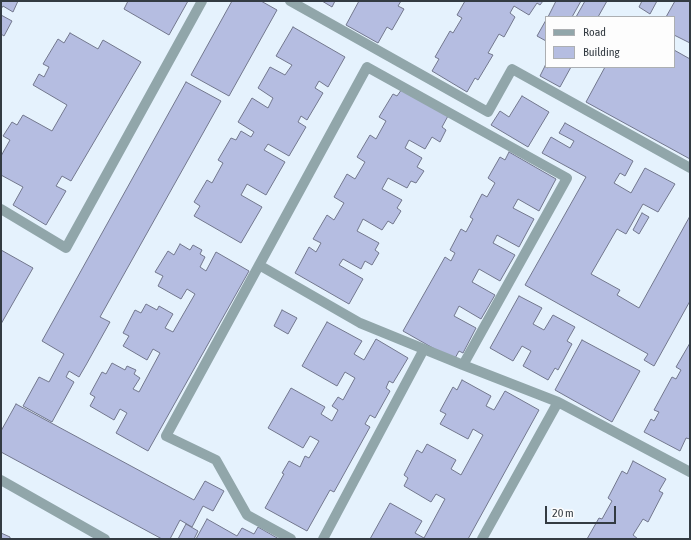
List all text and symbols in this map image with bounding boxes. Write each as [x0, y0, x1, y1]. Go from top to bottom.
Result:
legend [545, 16, 675, 68]
text: Road [583, 25, 606, 39]
text: Building [583, 45, 620, 59]
scale bar [547, 498, 618, 524]
text: 20 m [552, 506, 574, 520]

